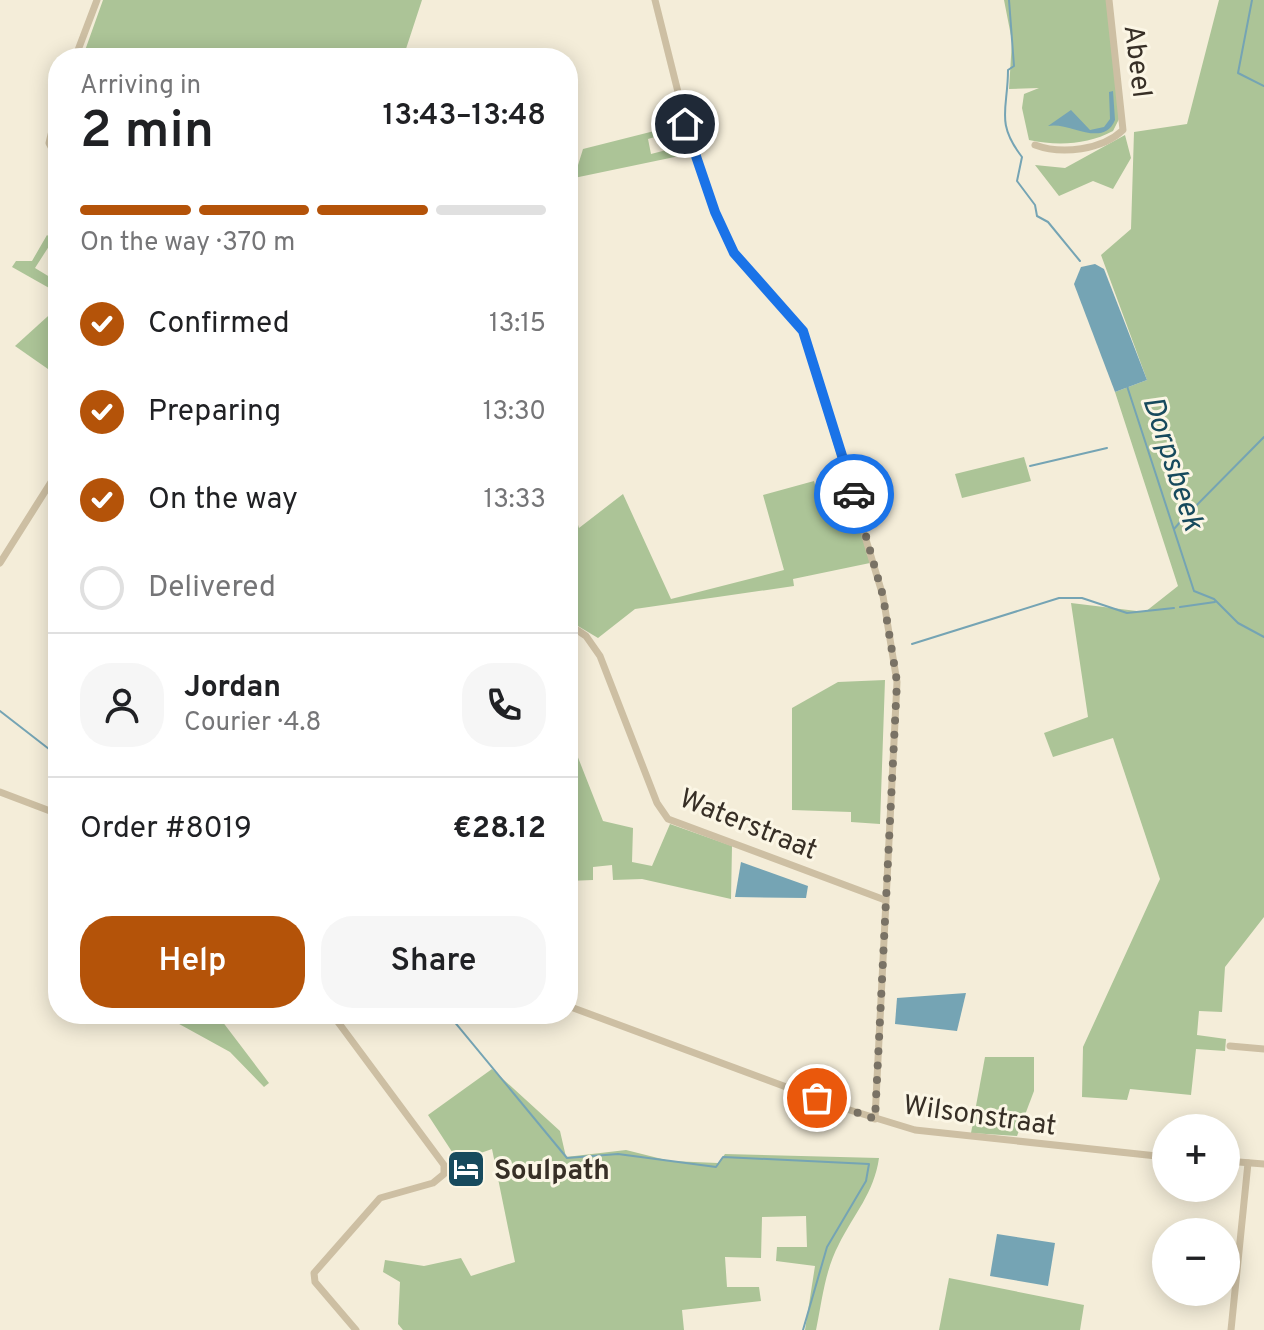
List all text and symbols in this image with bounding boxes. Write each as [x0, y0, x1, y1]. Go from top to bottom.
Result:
street label: Abeel [1114, 23, 1158, 100]
text: Arriving in [80, 70, 201, 103]
pin [651, 90, 719, 158]
text: 13:43–13:48 [382, 98, 546, 135]
text: 2 min [80, 100, 214, 166]
icon: home [663, 102, 707, 146]
text: On the way · 370 m [80, 227, 295, 260]
icon: check [80, 302, 124, 346]
text: Confirmed [148, 306, 290, 343]
text: 13:15 [489, 308, 546, 341]
icon: check [80, 390, 124, 434]
water label: Dorpsbeek [1133, 392, 1211, 536]
text: Preparing [148, 394, 281, 431]
text: 13:30 [483, 396, 546, 429]
courier [814, 454, 894, 534]
icon: car [832, 472, 876, 516]
icon: check [80, 478, 124, 522]
text: On the way [148, 482, 298, 519]
text: 13:33 [483, 484, 546, 517]
text: Delivered [148, 570, 276, 607]
button: person [80, 663, 164, 747]
button: phone [462, 663, 546, 747]
text: Jordan [184, 670, 281, 707]
text: Courier · 4.8 [184, 707, 321, 740]
street label: Waterstraat [674, 782, 822, 870]
text: Order #8019 [80, 811, 252, 848]
text: €28.12 [453, 811, 546, 848]
button: Help [80, 916, 305, 1008]
button: Share [321, 916, 546, 1008]
pin [783, 1064, 851, 1132]
icon: bag [795, 1076, 839, 1120]
street label: Wilsonstraat [901, 1088, 1059, 1146]
map controls [1152, 1114, 1240, 1306]
button: + [1152, 1114, 1240, 1202]
hotel icon: Soulpath [445, 1148, 487, 1190]
place label: Soulpath [494, 1154, 610, 1190]
button: − [1152, 1218, 1240, 1306]

